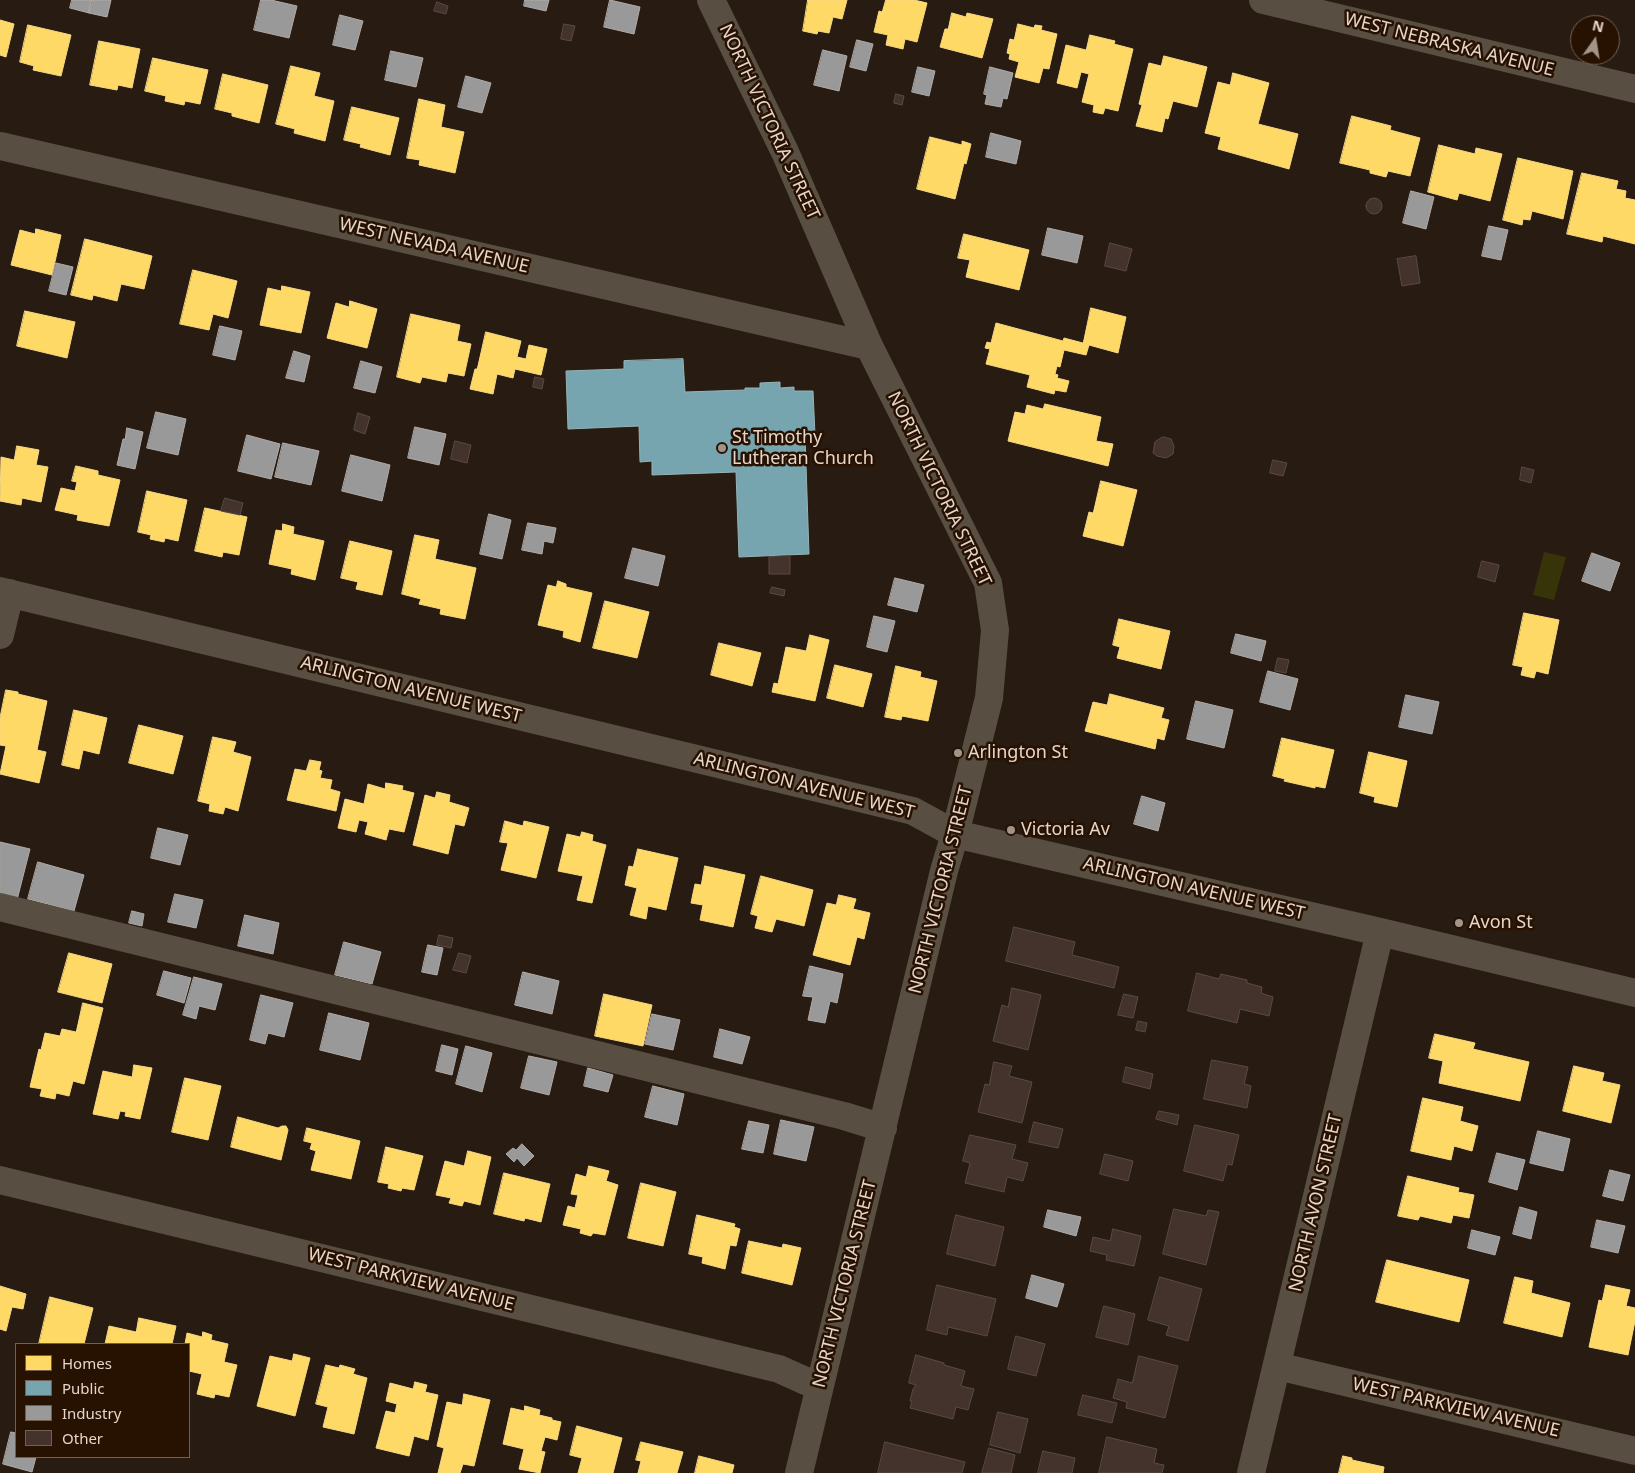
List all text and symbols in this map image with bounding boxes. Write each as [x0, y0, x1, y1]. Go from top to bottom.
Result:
street label: WEST NEBRASKA AVENUE [1342, 9, 1556, 81]
north arrow [1570, 15, 1620, 65]
text: N [1591, 15, 1606, 36]
street label: NORTH VICTORIA STREET [714, 21, 824, 223]
street label: WEST NEVADA AVENUE [337, 214, 531, 278]
street label: NORTH VICTORIA STREET [882, 388, 996, 590]
place label: St Timothy Lutheran Church [732, 427, 874, 469]
marker: St Timothy Lutheran Church [716, 442, 728, 454]
street label: ARLINGTON AVENUE WEST [298, 652, 524, 728]
place label: Arlington St [968, 742, 1068, 764]
marker: Arlington St [952, 747, 964, 759]
street label: ARLINGTON AVENUE WEST [691, 748, 917, 824]
street label: NORTH VICTORIA STREET [905, 784, 977, 996]
place label: Victoria Av [1021, 819, 1110, 841]
marker: Victoria Av [1005, 824, 1017, 836]
street label: ARLINGTON AVENUE WEST [1081, 853, 1307, 925]
place label: Avon St [1469, 912, 1533, 934]
marker: Avon St [1453, 917, 1465, 929]
street label: NORTH AVON STREET [1285, 1112, 1347, 1294]
street label: NORTH VICTORIA STREET [809, 1178, 881, 1390]
street label: WEST PARKVIEW AVENUE [306, 1244, 516, 1316]
legend [15, 1343, 190, 1458]
text: Homes [62, 1353, 112, 1373]
street label: WEST PARKVIEW AVENUE [1350, 1374, 1562, 1442]
text: Public [62, 1378, 105, 1398]
text: Industry [62, 1403, 121, 1423]
text: Other [62, 1428, 103, 1448]

